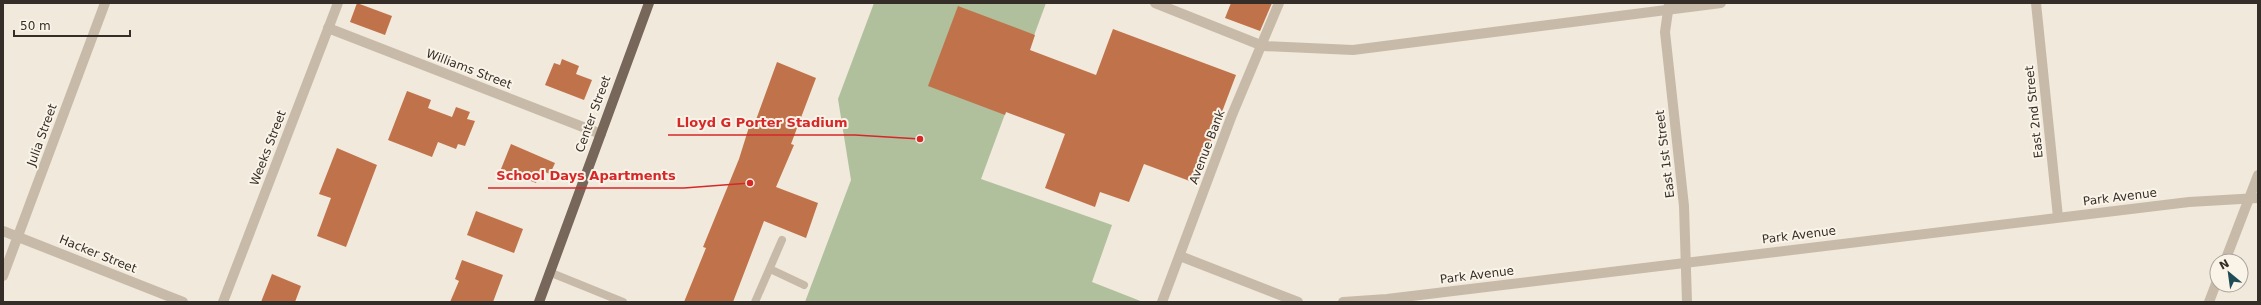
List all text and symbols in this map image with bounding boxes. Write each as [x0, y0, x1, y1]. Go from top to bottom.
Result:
scale bar [14, 12, 130, 38]
text: 50 m [20, 19, 51, 33]
street label: Williams Street [424, 46, 514, 92]
street label: East 2nd Street [2022, 65, 2046, 159]
street label: Center Street [573, 73, 613, 154]
street label: Julia Street [24, 102, 60, 169]
street label: Weeks Street [247, 108, 289, 188]
street label: Avenue Bank [1186, 108, 1228, 186]
street label: East 1st Street [1653, 109, 1677, 199]
callout: Lloyd G Porter Stadium [668, 110, 855, 135]
text: Lloyd G Porter Stadium [677, 115, 847, 130]
callout: School Days Apartments [488, 163, 684, 188]
text: School Days Apartments [496, 168, 676, 183]
street label: Park Avenue [2082, 186, 2158, 208]
street label: Park Avenue [1761, 224, 1837, 246]
street label: Hacker Street [57, 232, 139, 276]
north arrow [2209, 253, 2249, 293]
text: N [2217, 257, 2232, 273]
street label: Park Avenue [1439, 264, 1515, 286]

